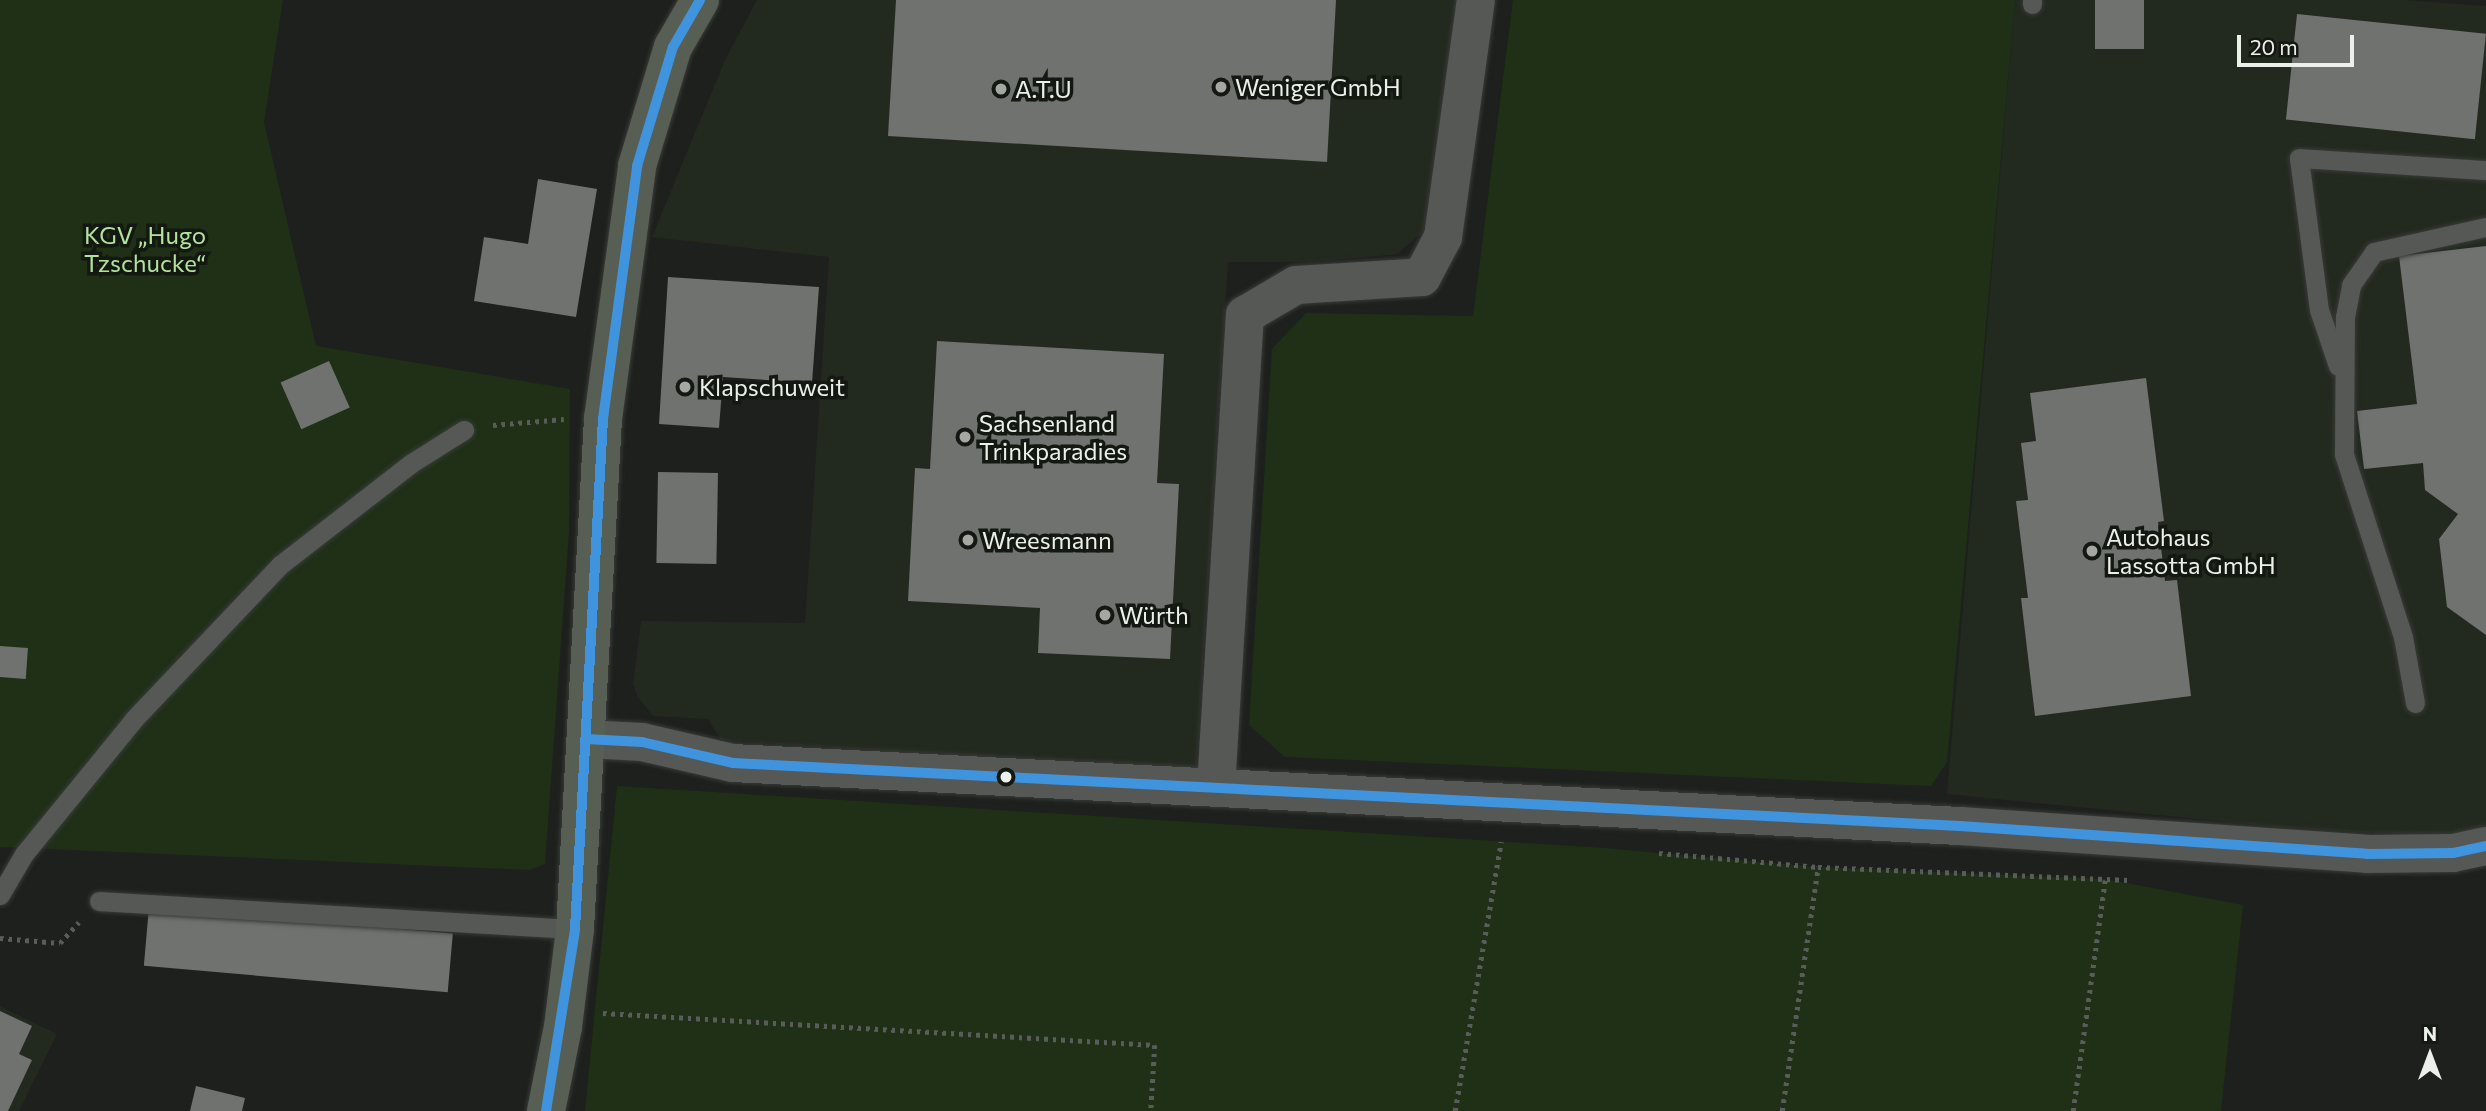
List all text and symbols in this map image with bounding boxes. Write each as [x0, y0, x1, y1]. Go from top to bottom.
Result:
scale bar [2241, 21, 2358, 65]
text: 20 m [2250, 34, 2298, 59]
place label: Weniger GmbH [1235, 73, 1401, 101]
place label: A.T.U [1015, 75, 1072, 103]
marker: Weniger GmbH [1213, 79, 1229, 95]
marker: A.T.U [993, 81, 1009, 97]
park label: KGV „Hugo Tzschucke“ [84, 221, 206, 277]
place label: Klapschuweit [699, 373, 845, 401]
marker: Klapschuweit [677, 379, 693, 395]
place label: Sachsenland Trinkparadies [979, 409, 1127, 465]
marker: Sachsenland Trinkparadies [957, 429, 973, 445]
place label: Autohaus Lassotta GmbH [2106, 523, 2276, 579]
place label: Wreesmann [982, 526, 1112, 554]
marker: Wreesmann [960, 532, 976, 548]
marker: Autohaus Lassotta GmbH [2084, 543, 2100, 559]
place label: Würth [1119, 601, 1189, 629]
marker: Würth [1097, 607, 1113, 623]
unlabelled marker [999, 770, 1013, 784]
north arrow [2395, 1020, 2465, 1090]
text: N [2423, 1022, 2437, 1045]

